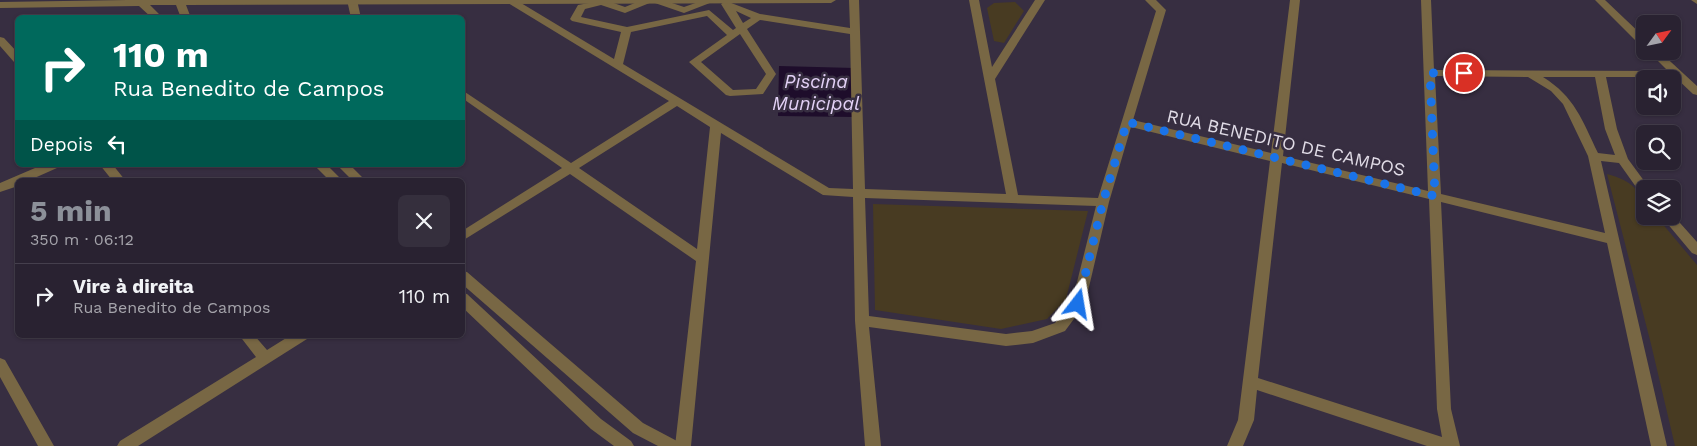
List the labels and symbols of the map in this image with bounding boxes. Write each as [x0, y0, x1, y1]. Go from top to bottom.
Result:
north arrow [1636, 15, 1681, 60]
pin [1443, 52, 1485, 94]
water label: Piscina Municipal [772, 70, 860, 115]
street label: RUA BENEDITO DE CAMPOS [1165, 105, 1407, 180]
position arrow [1051, 277, 1103, 329]

